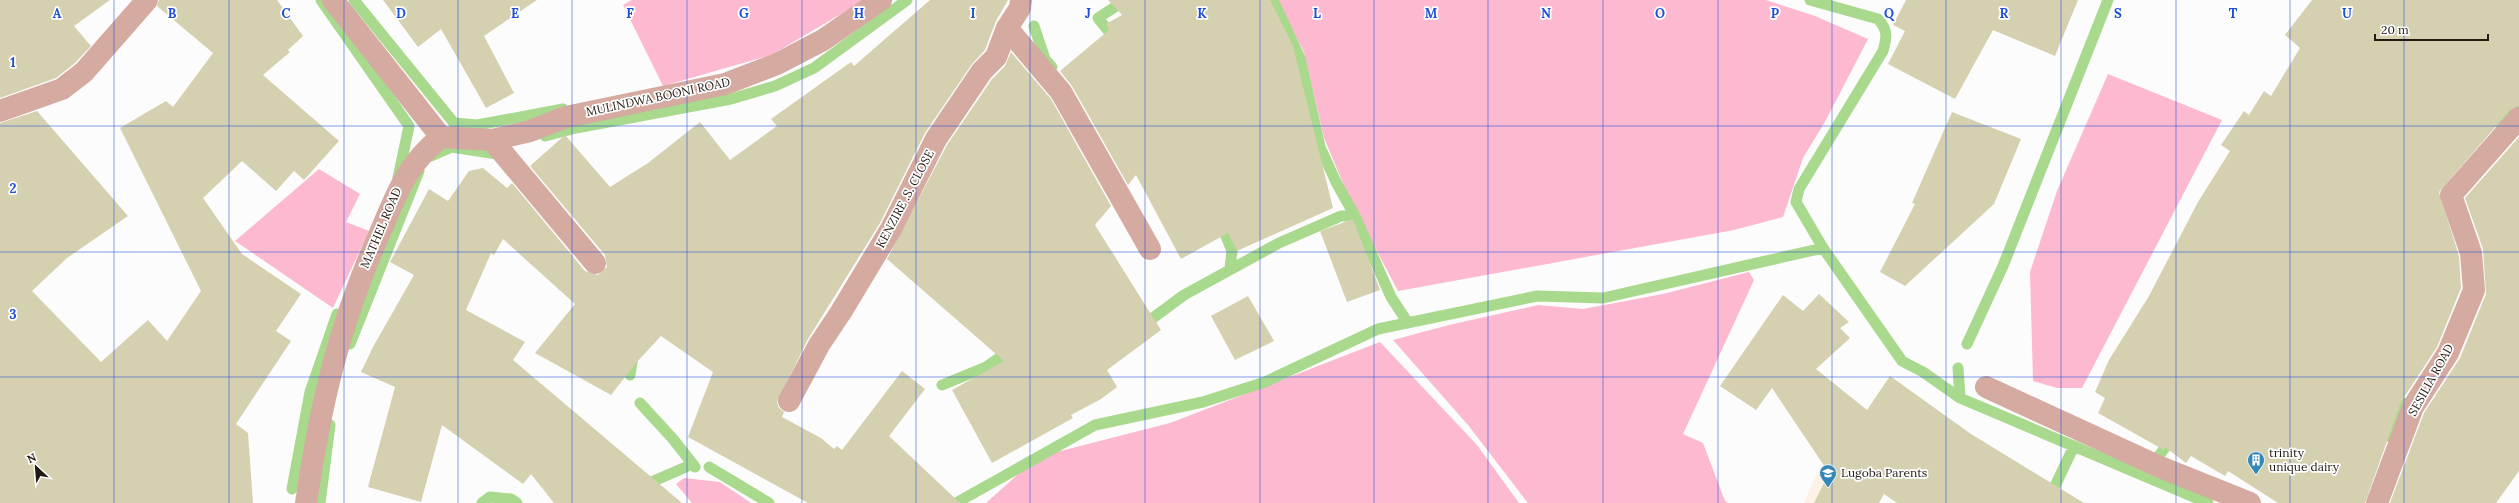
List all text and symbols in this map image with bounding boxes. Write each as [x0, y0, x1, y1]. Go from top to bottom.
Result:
text: A [53, 5, 62, 22]
text: B [168, 5, 177, 22]
text: C [282, 5, 291, 22]
text: D [396, 5, 406, 22]
text: E [511, 5, 519, 22]
text: F [626, 5, 634, 22]
text: G [739, 5, 749, 22]
text: H [854, 5, 864, 22]
text: I [970, 5, 976, 22]
text: J [1085, 5, 1091, 22]
text: K [1197, 5, 1207, 22]
text: L [1313, 5, 1321, 22]
text: M [1425, 5, 1438, 22]
text: N [1541, 5, 1551, 22]
text: O [1655, 5, 1665, 22]
text: P [1771, 5, 1780, 22]
text: Q [1884, 5, 1895, 22]
text: R [2000, 5, 2009, 22]
text: S [2114, 5, 2122, 22]
text: T [2229, 5, 2238, 22]
text: U [2342, 5, 2352, 22]
scale bar [2375, 16, 2488, 42]
text: 20 m [2381, 22, 2409, 37]
text: 1 [10, 54, 16, 71]
street label: MULINDWA BOONI ROAD [584, 74, 731, 119]
street label: KENZIRE .S. CLOSE [872, 147, 937, 250]
text: 2 [10, 180, 17, 197]
street label: MATHEL ROAD [357, 185, 404, 270]
text: 3 [9, 306, 17, 323]
street label: SESILIA ROAD [2405, 341, 2457, 418]
place label: trinity unique dairy [2269, 445, 2340, 474]
north arrow [16, 447, 56, 487]
text: N [25, 450, 39, 466]
building icon: trinity unique dairy [2246, 450, 2266, 475]
school or university icon: Lugoba Parents [1818, 463, 1838, 488]
place label: Lugoba Parents [1841, 465, 1928, 480]

